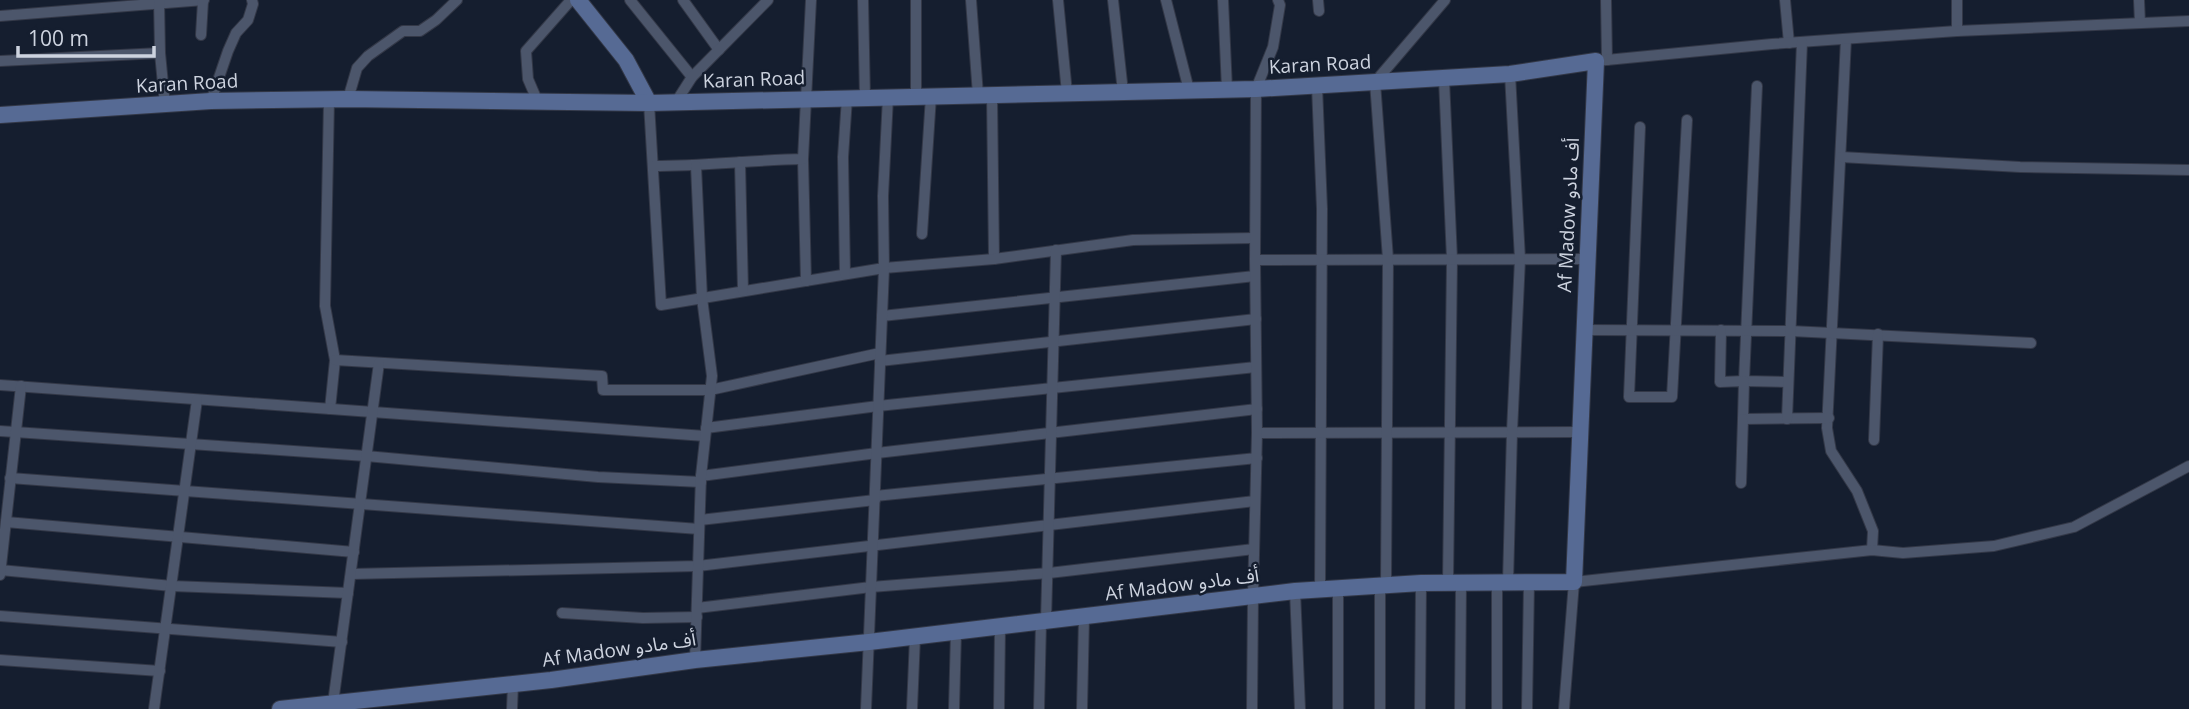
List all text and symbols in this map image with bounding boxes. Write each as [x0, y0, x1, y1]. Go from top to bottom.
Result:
scale bar [18, 14, 154, 58]
text: 100 m [28, 24, 89, 52]
street label: Karan Road [1268, 48, 1372, 80]
street label: Karan Road [702, 64, 806, 94]
street label: Karan Road [135, 67, 239, 99]
street label: Af Madow أف مادو [1551, 137, 1585, 293]
street label: Af Madow أف مادو [1104, 562, 1261, 606]
street label: Af Madow أف مادو [541, 625, 698, 673]

